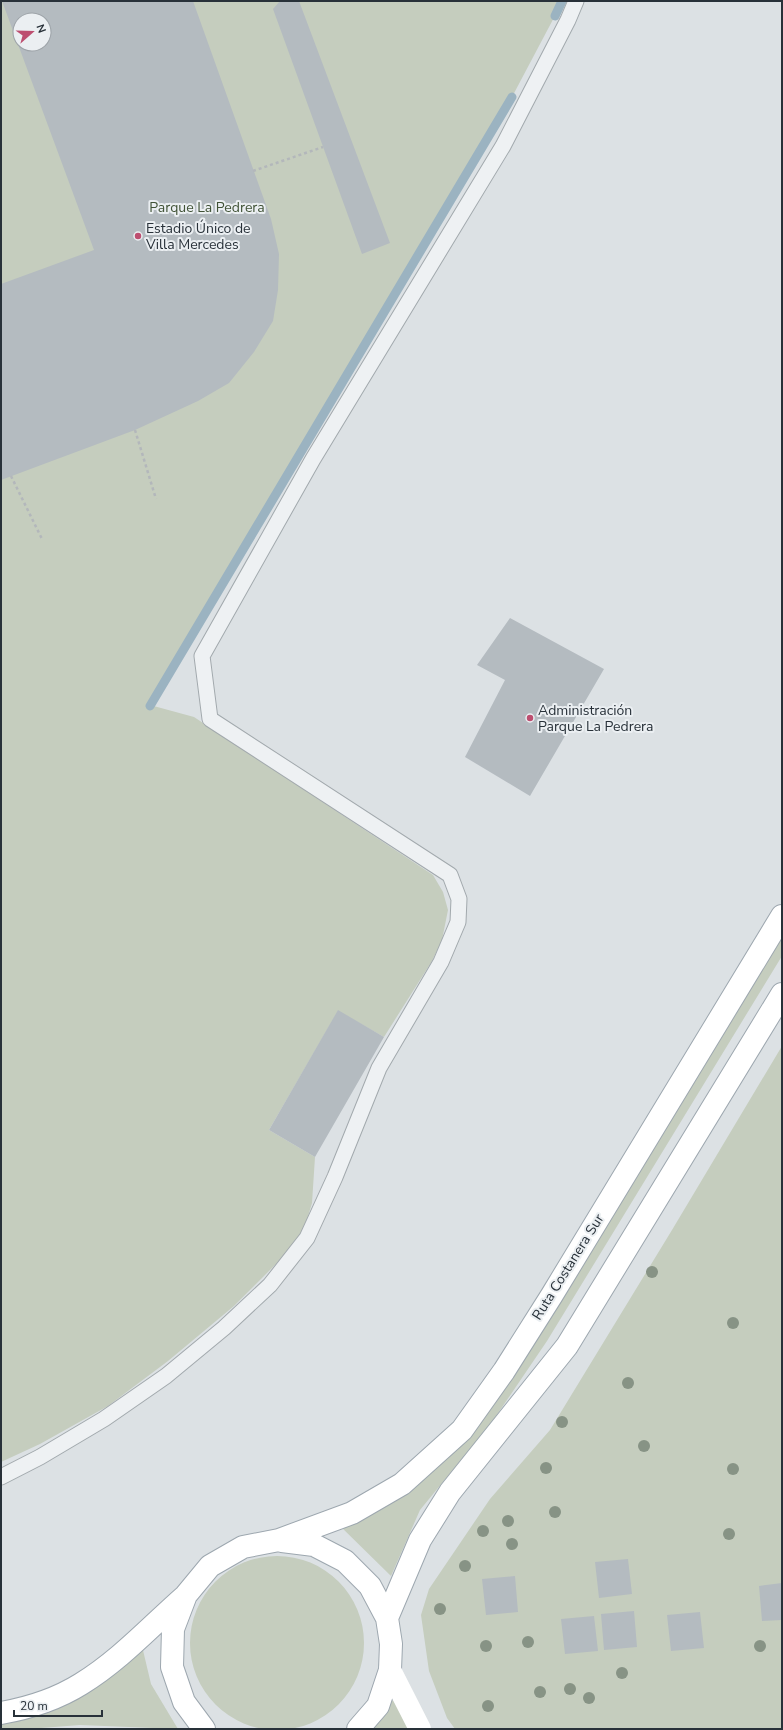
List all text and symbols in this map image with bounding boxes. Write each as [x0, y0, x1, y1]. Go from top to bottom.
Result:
north arrow [12, 12, 52, 52]
text: N [32, 22, 49, 35]
park label: Parque La Pedrera [149, 198, 265, 217]
place label: Estadio Único de Villa Mercedes [145, 219, 251, 254]
marker: Estadio Único de Villa Mercedes [133, 231, 143, 241]
place label: Administración Parque La Pedrera [538, 701, 653, 736]
marker: Administración Parque La Pedrera [525, 713, 535, 723]
street label: Ruta Costanera Sur [528, 1210, 608, 1324]
scale bar [14, 1692, 102, 1718]
text: 20 m [20, 1698, 48, 1714]

